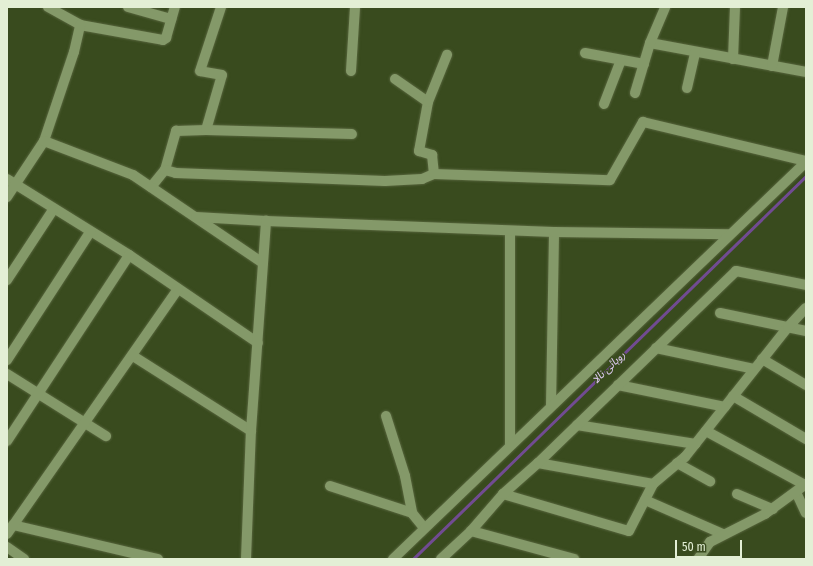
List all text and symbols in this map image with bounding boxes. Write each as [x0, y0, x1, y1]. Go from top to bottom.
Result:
water label: روہائی نالا [590, 349, 628, 387]
scale bar [677, 532, 744, 558]
text: 50 m [682, 540, 706, 554]

